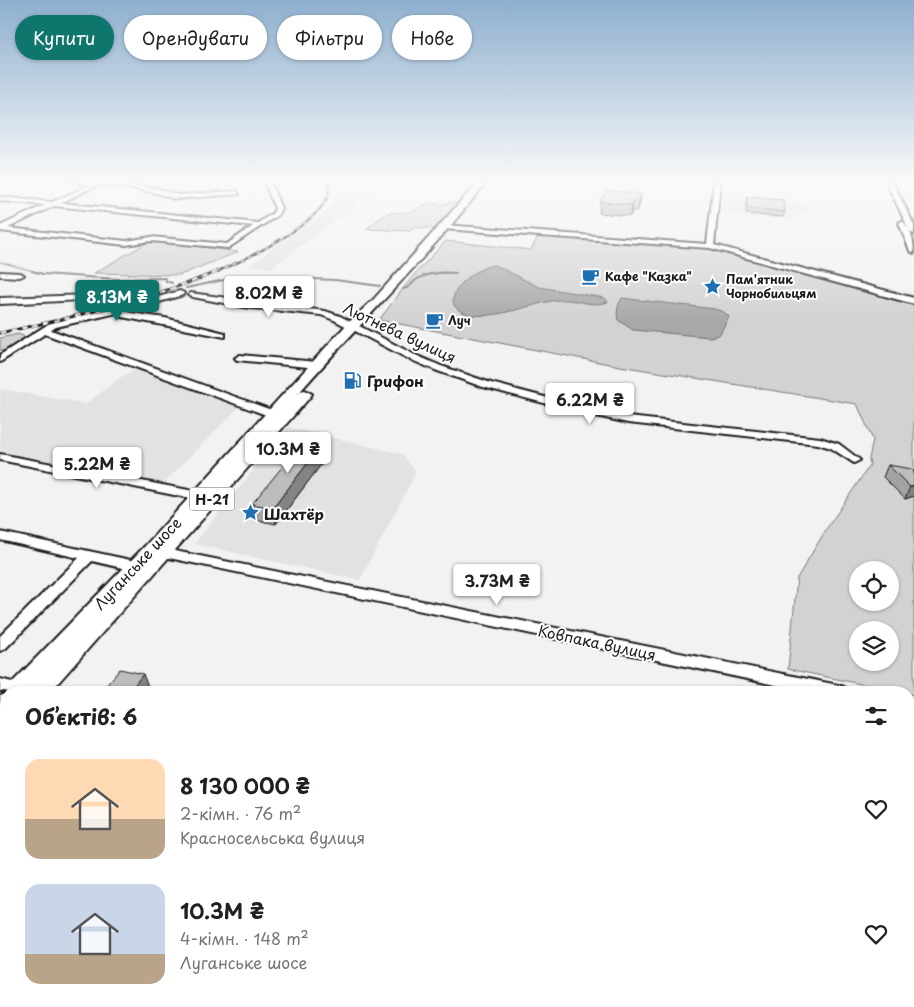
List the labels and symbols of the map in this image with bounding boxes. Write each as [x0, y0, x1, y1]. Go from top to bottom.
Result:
cafe icon: Кафе "Казка" [581, 266, 601, 286]
place label: Кафе "Казка" [605, 267, 692, 285]
place label: Пам'ятник Чорнобильцям [726, 270, 816, 302]
pin: 8.02M ₴ [223, 276, 315, 318]
place icon: Пам'ятник Чорнобильцям [702, 276, 722, 296]
pin: 8.13M ₴ [71, 280, 163, 322]
street label: Лютнева вулиця [340, 296, 460, 368]
cafe icon: Луч [424, 310, 444, 330]
place label: Луч [448, 311, 471, 329]
place label: Грифон [367, 369, 424, 392]
fuel station icon: Грифон [343, 370, 363, 390]
pin: 6.22M ₴ [544, 382, 636, 425]
pin: 10.3M ₴ [242, 432, 334, 474]
pin: 5.22M ₴ [51, 446, 143, 489]
road number: Н-21 [190, 488, 234, 510]
place label: Шахтёр [264, 502, 324, 525]
place icon: Шахтёр [240, 503, 260, 523]
street label: Луганське шосе [88, 512, 186, 614]
pin: 3.73M ₴ [451, 564, 543, 606]
street label: Ковпака вулиця [536, 618, 658, 666]

